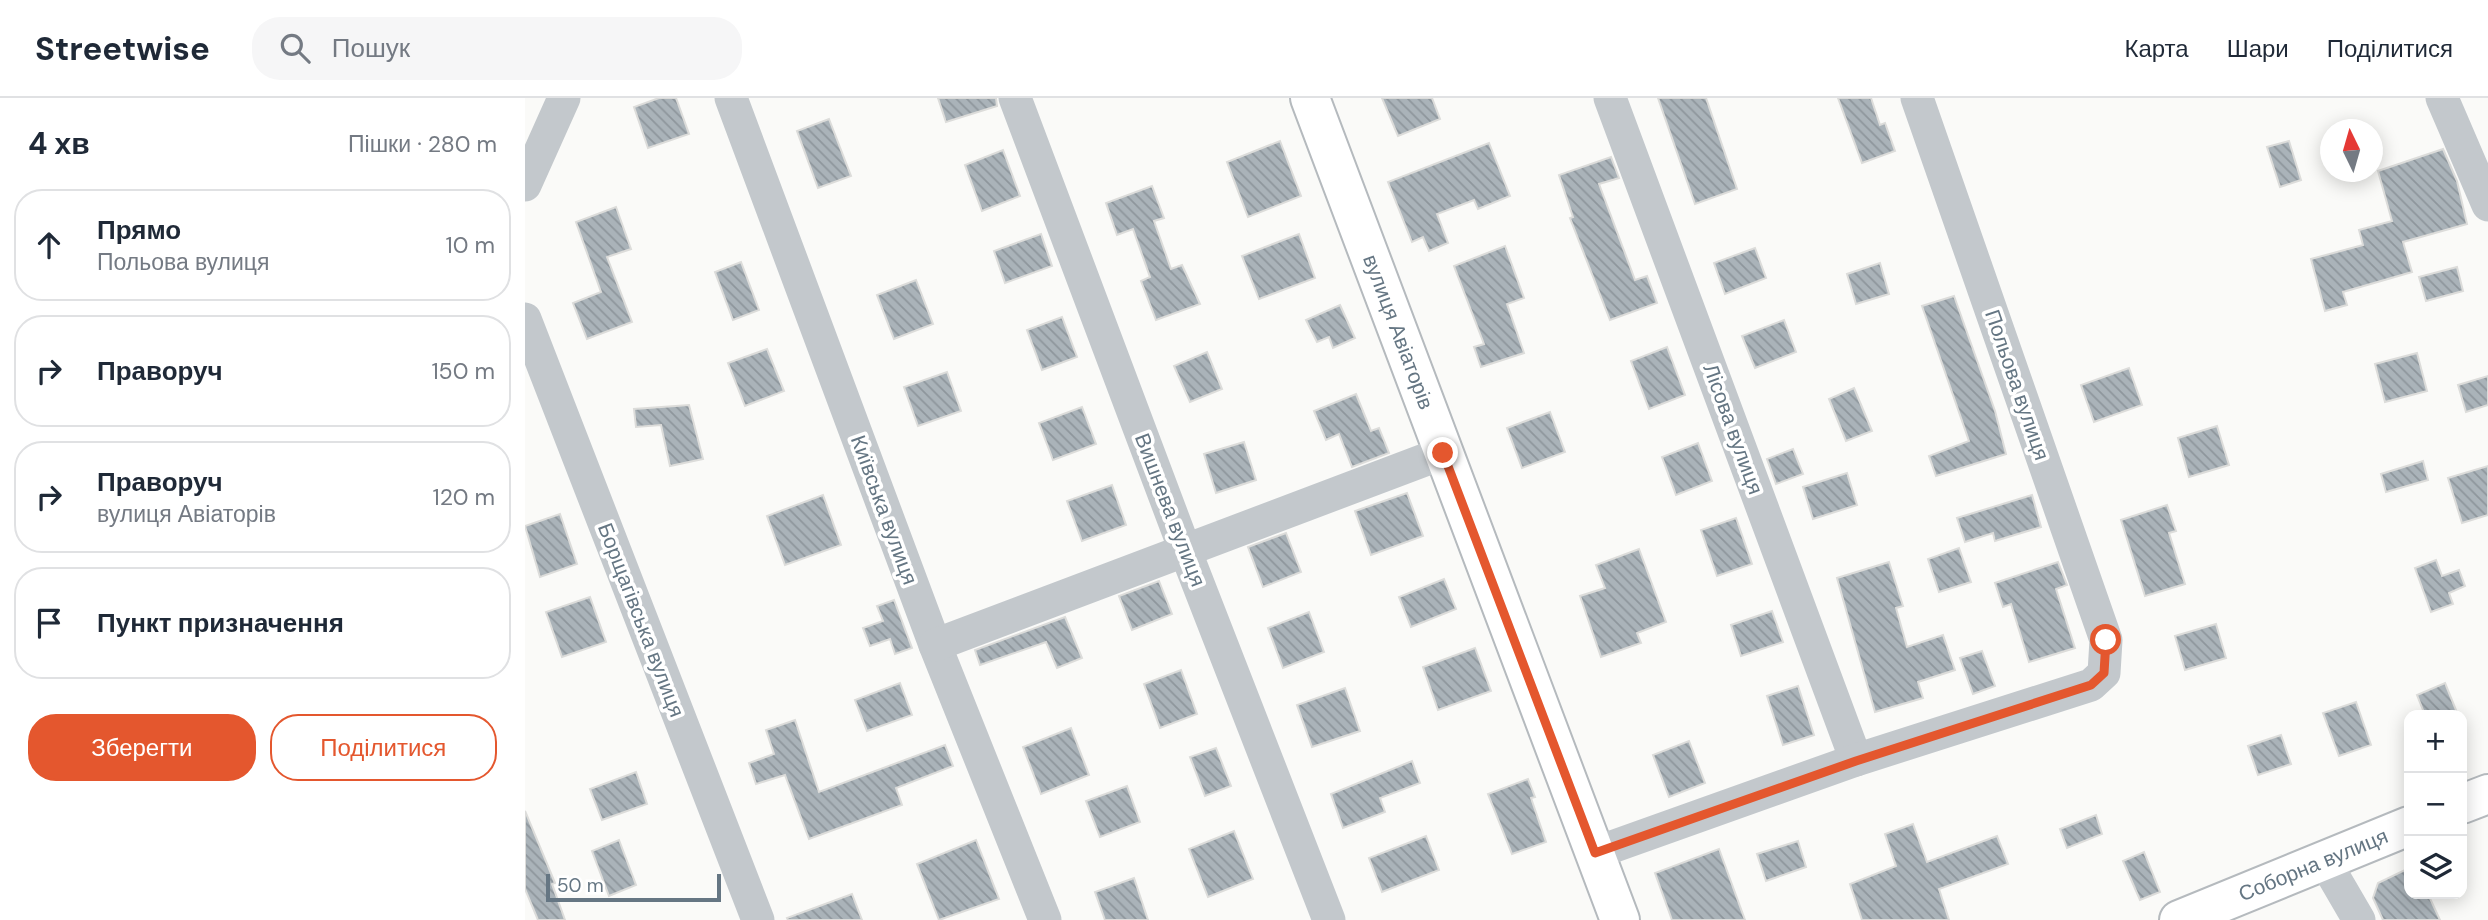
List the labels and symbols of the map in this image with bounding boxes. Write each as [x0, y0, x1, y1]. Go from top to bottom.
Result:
north arrow [2320, 119, 2383, 182]
street label: вулиця Авіаторів [1356, 251, 1440, 413]
street label: Польова вулиця [1978, 306, 2056, 464]
street label: Лісова вулиця [1696, 360, 1770, 498]
street label: Вишнева вулиця [1128, 429, 1212, 591]
street label: Київська вулиця [844, 431, 924, 589]
route end [1427, 437, 1458, 468]
street label: Борщагівська вулиця [591, 519, 691, 721]
route start [2090, 624, 2121, 655]
street label: Соборна вулиця [2234, 822, 2392, 908]
scale bar [546, 871, 721, 903]

